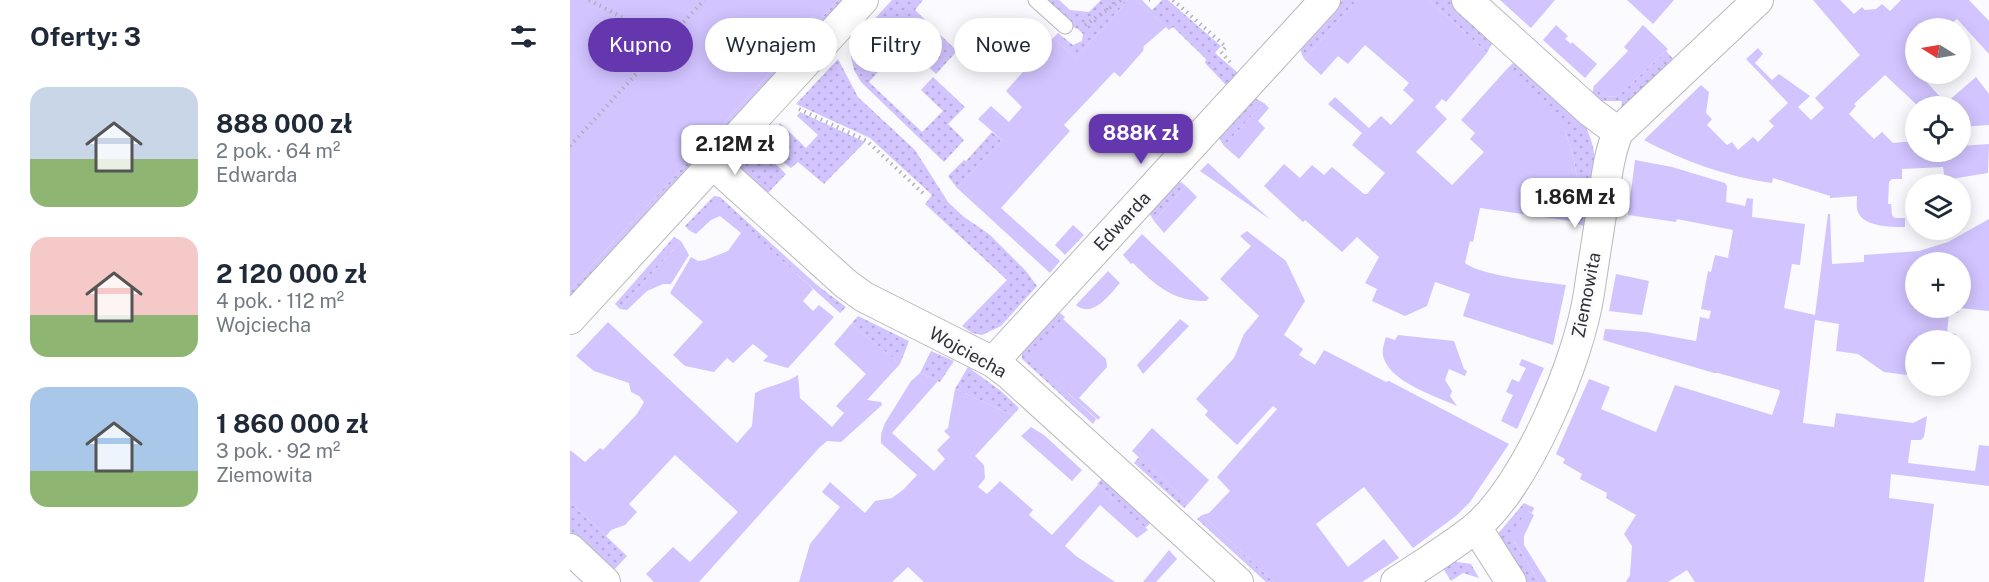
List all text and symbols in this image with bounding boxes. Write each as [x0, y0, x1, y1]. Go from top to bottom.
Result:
chip: Kupno [588, 18, 693, 72]
chip: Wynajem [705, 18, 837, 72]
chip: Filtry [849, 18, 942, 72]
chip: Nowe [954, 18, 1052, 72]
north arrow [1905, 18, 1971, 84]
map controls [1905, 18, 1971, 396]
icon: filters [507, 20, 540, 53]
text: Oferty: 3 [30, 21, 141, 52]
button: locate [1905, 96, 1971, 162]
text: 888 000 zł [216, 108, 353, 139]
icon: home [78, 111, 150, 183]
pin: 888K zł [1086, 114, 1196, 165]
text: 888K zł [1103, 121, 1179, 145]
pin: 2.12M zł [673, 125, 797, 176]
text: 2.12M zł [695, 132, 775, 156]
text: 2 pok. · 64 m² [216, 139, 340, 163]
text: Edwarda [216, 163, 297, 187]
button: layers [1905, 174, 1971, 240]
pin: 1.86M zł [1513, 178, 1637, 229]
text: 1.86M zł [1535, 185, 1615, 209]
street label: Edwarda [1089, 187, 1155, 255]
street label: Ziemowita [1567, 250, 1605, 340]
button: + [1905, 252, 1971, 318]
text: 2 120 000 zł [216, 258, 367, 289]
icon: home [78, 261, 150, 333]
text: 4 pok. · 112 m² [216, 289, 344, 313]
text: Wojciecha [216, 313, 311, 337]
street label: Wojciecha [925, 322, 1011, 382]
button: − [1905, 330, 1971, 396]
text: 1 860 000 zł [216, 408, 369, 439]
icon: home [78, 411, 150, 483]
text: 3 pok. · 92 m² [216, 439, 340, 463]
text: Ziemowita [216, 463, 313, 487]

